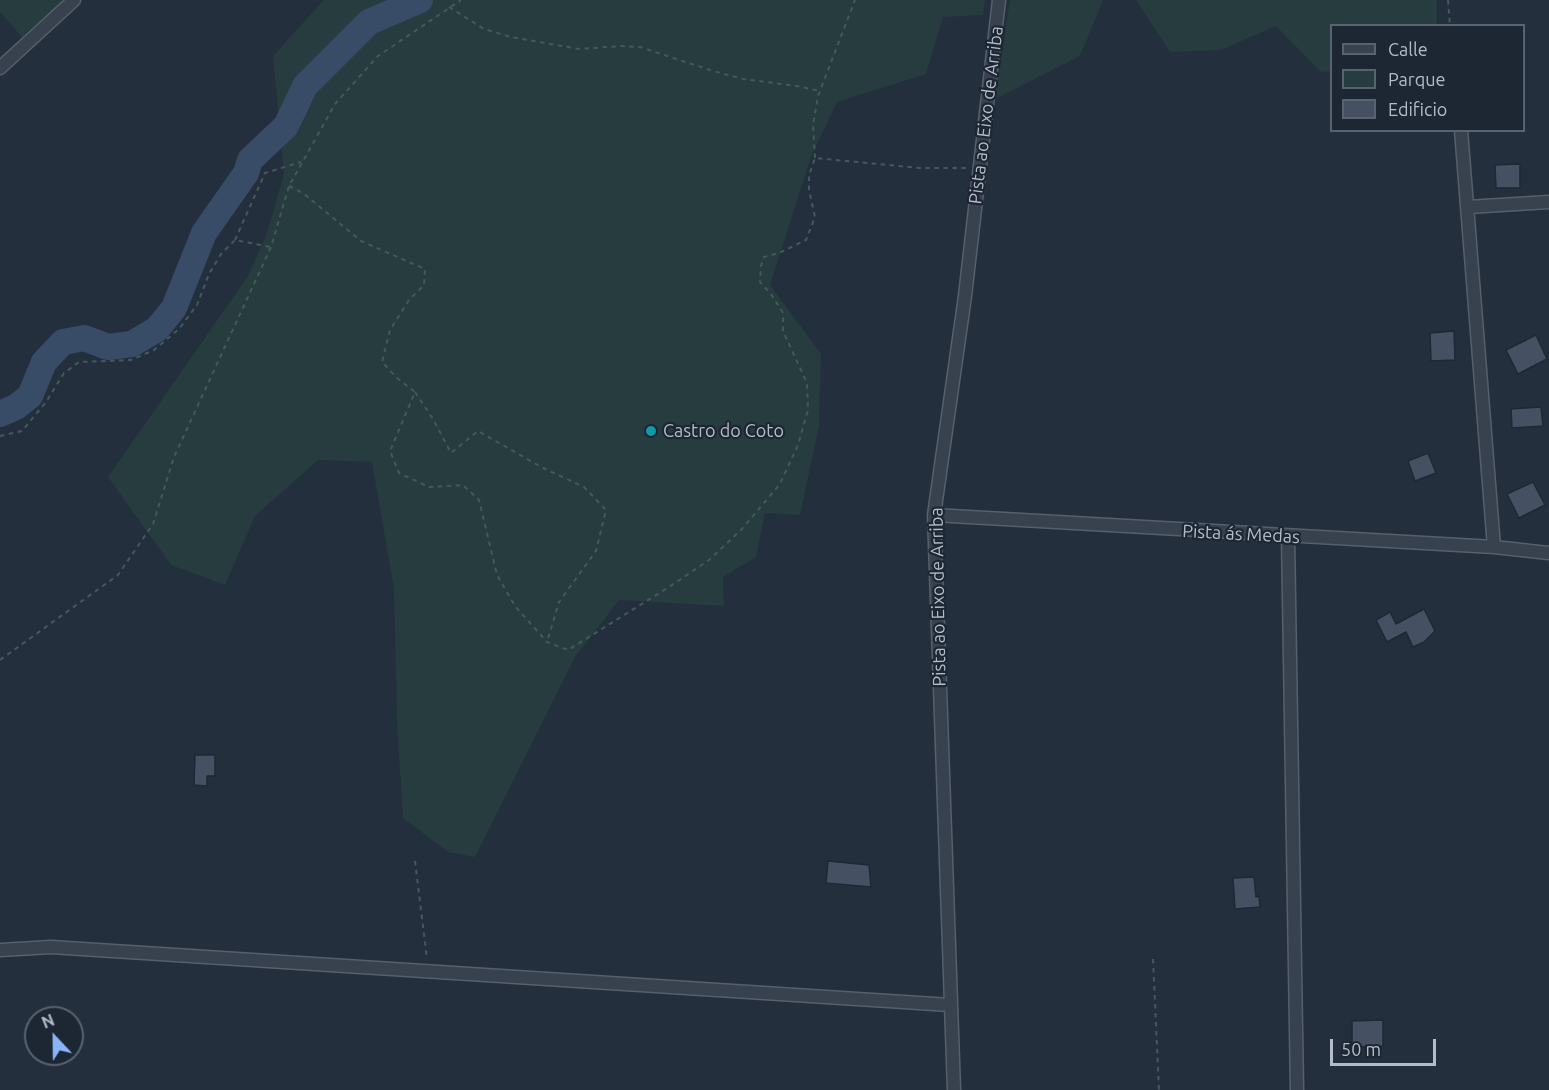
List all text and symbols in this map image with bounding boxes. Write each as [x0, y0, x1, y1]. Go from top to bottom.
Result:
legend [1330, 24, 1525, 132]
street label: Pista ao Eixo de Arriba [964, 25, 1008, 205]
text: Calle [1388, 39, 1428, 59]
text: Parque [1388, 69, 1445, 89]
text: Edificio [1388, 99, 1447, 119]
place label: Castro do Coto [663, 420, 784, 442]
marker: Castro do Coto [644, 424, 658, 438]
street label: Pista ao Eixo de Arriba [926, 507, 950, 687]
street label: Pista ás Medas [1182, 520, 1300, 548]
north arrow [24, 1006, 84, 1066]
text: N [39, 1011, 57, 1032]
scale bar [1333, 1027, 1440, 1065]
text: 50 m [1341, 1039, 1381, 1059]

